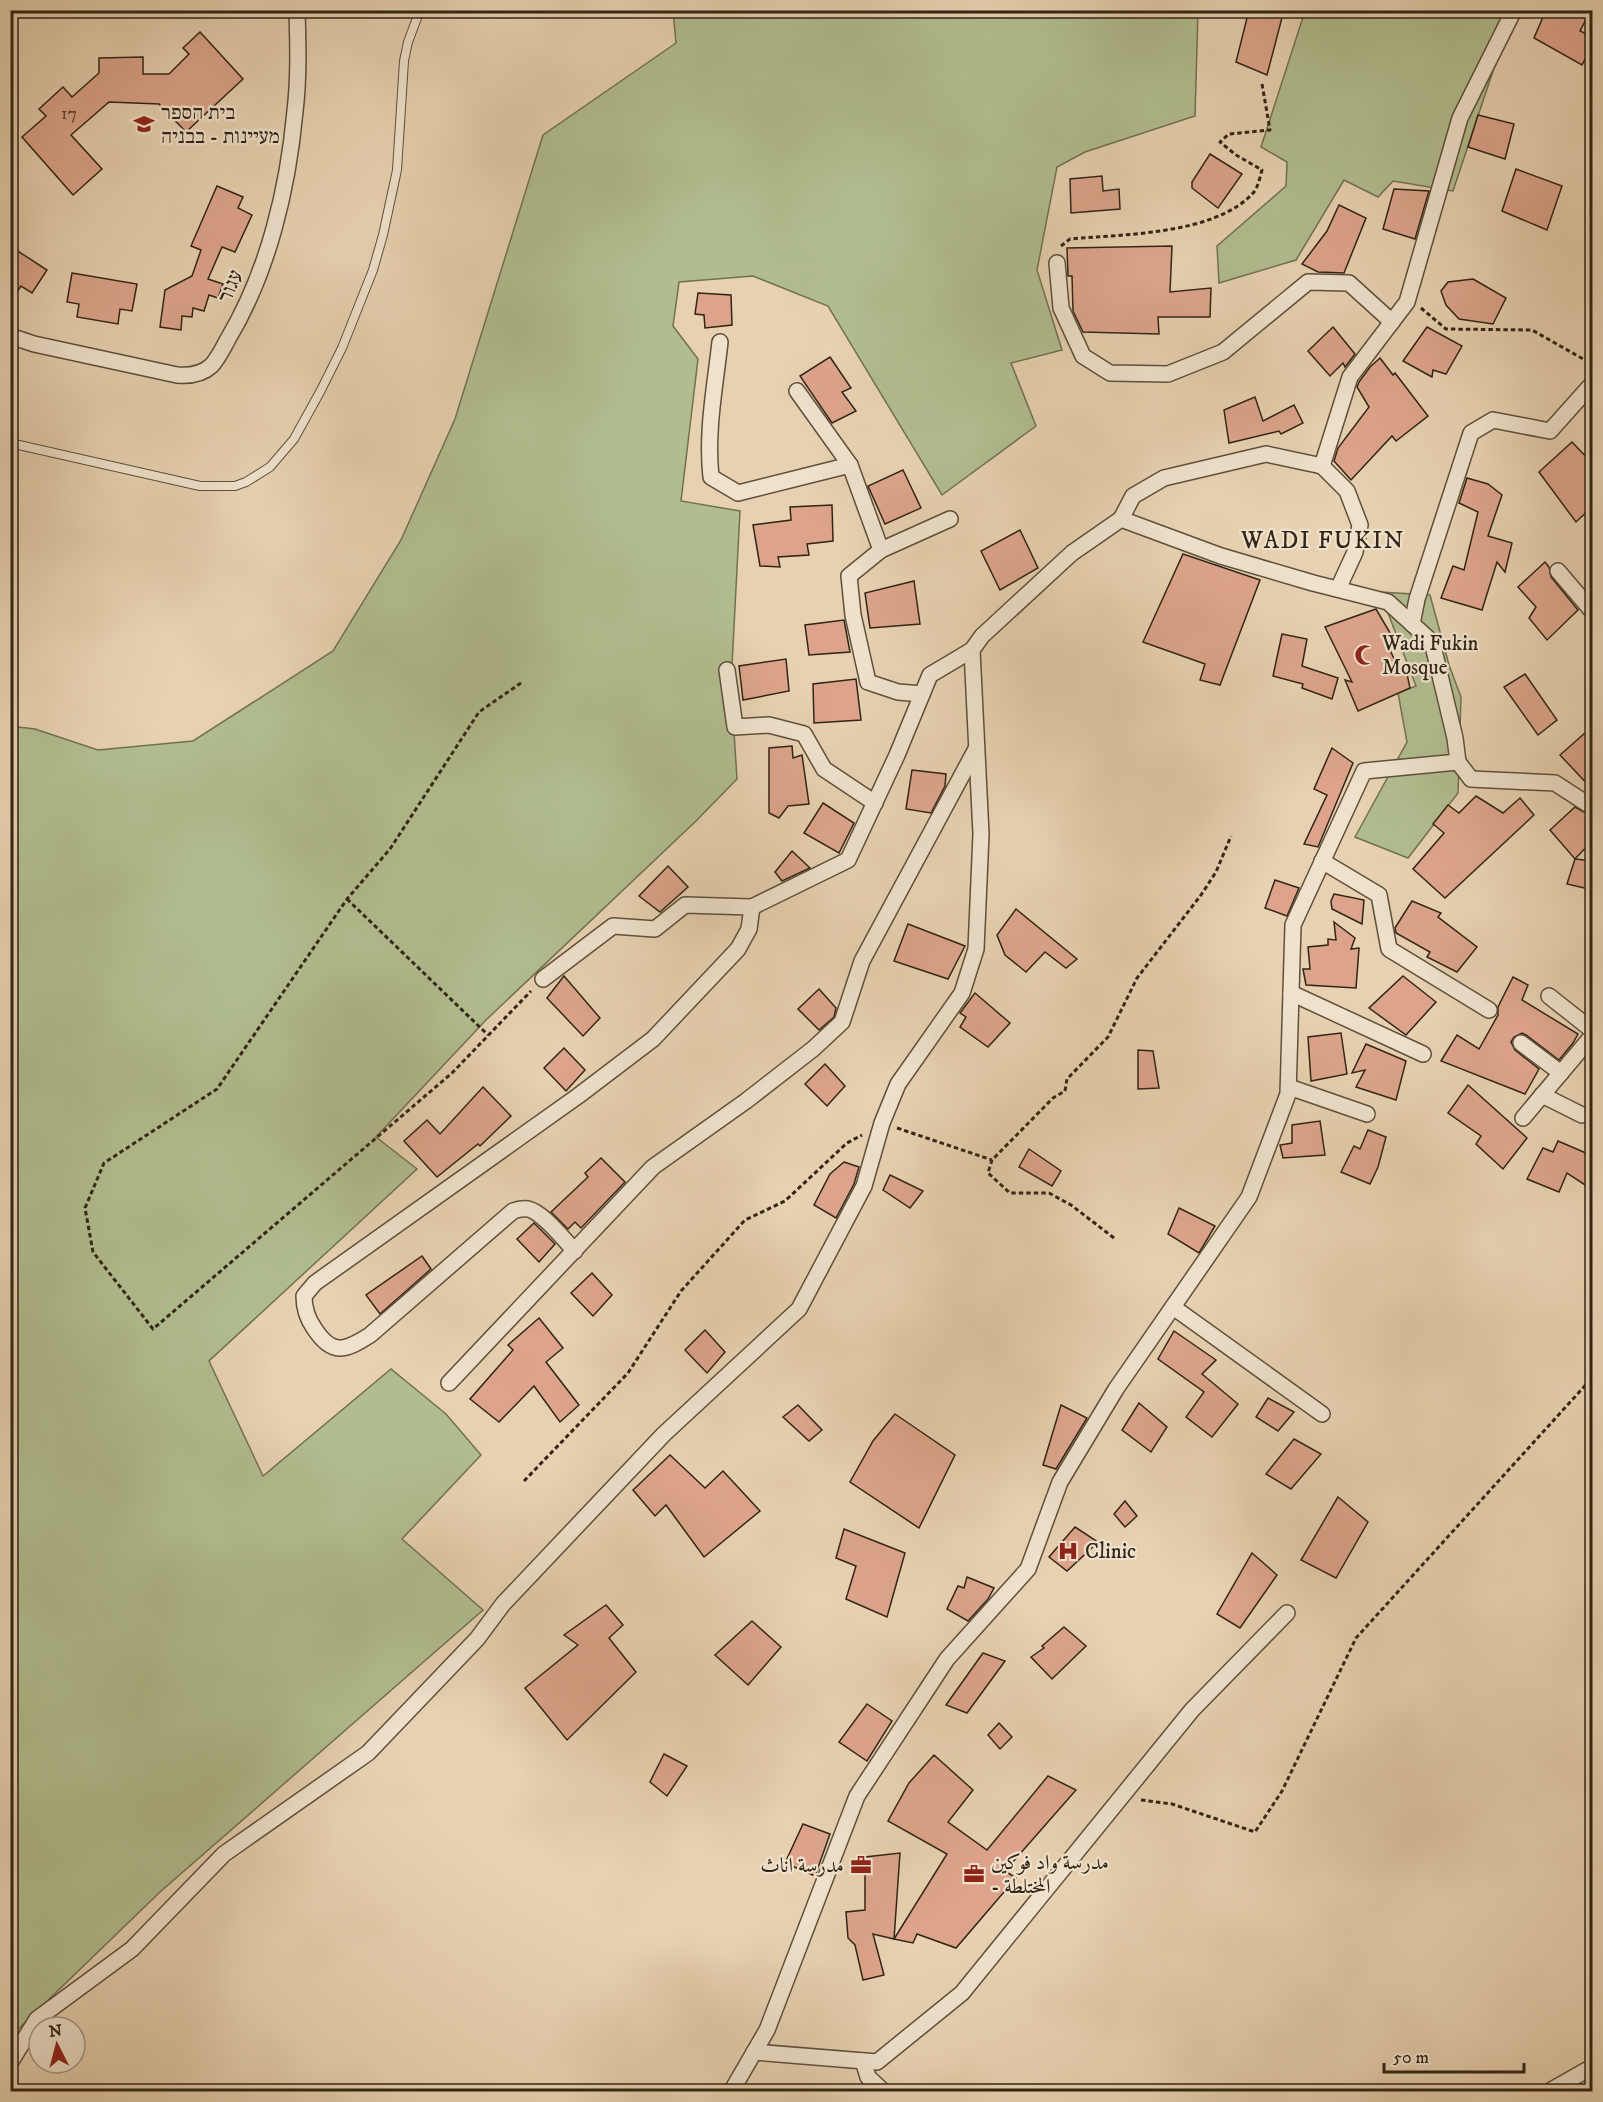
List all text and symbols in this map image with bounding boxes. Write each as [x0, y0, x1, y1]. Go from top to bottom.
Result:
place label: בית הספר מעיינות - בבניה [161, 100, 280, 150]
house number: 17 [61, 103, 77, 125]
school or university icon: בית הספר מעיינות - בבניה [132, 112, 156, 136]
street label: עגור [213, 266, 249, 307]
district label: WADI FUKIN [1240, 526, 1405, 556]
place label: Wadi Fukin Mosque [1381, 631, 1479, 681]
mosque icon: Wadi Fukin Mosque [1353, 643, 1377, 667]
hospital icon: Clinic [1056, 1539, 1080, 1563]
place label: Clinic [1085, 1539, 1136, 1565]
place label: مدرسة واد فوكين - المختلطة [991, 1850, 1109, 1900]
place label: مدرسة اناث [760, 1853, 844, 1879]
office icon: مدرسة اناث [849, 1853, 873, 1877]
office icon: مدرسة واد فوكين - المختلطة [962, 1862, 986, 1886]
north arrow [27, 2015, 87, 2075]
text: N [48, 2020, 63, 2042]
scale bar [1384, 2036, 1524, 2074]
text: 50 m [1393, 2047, 1429, 2069]

